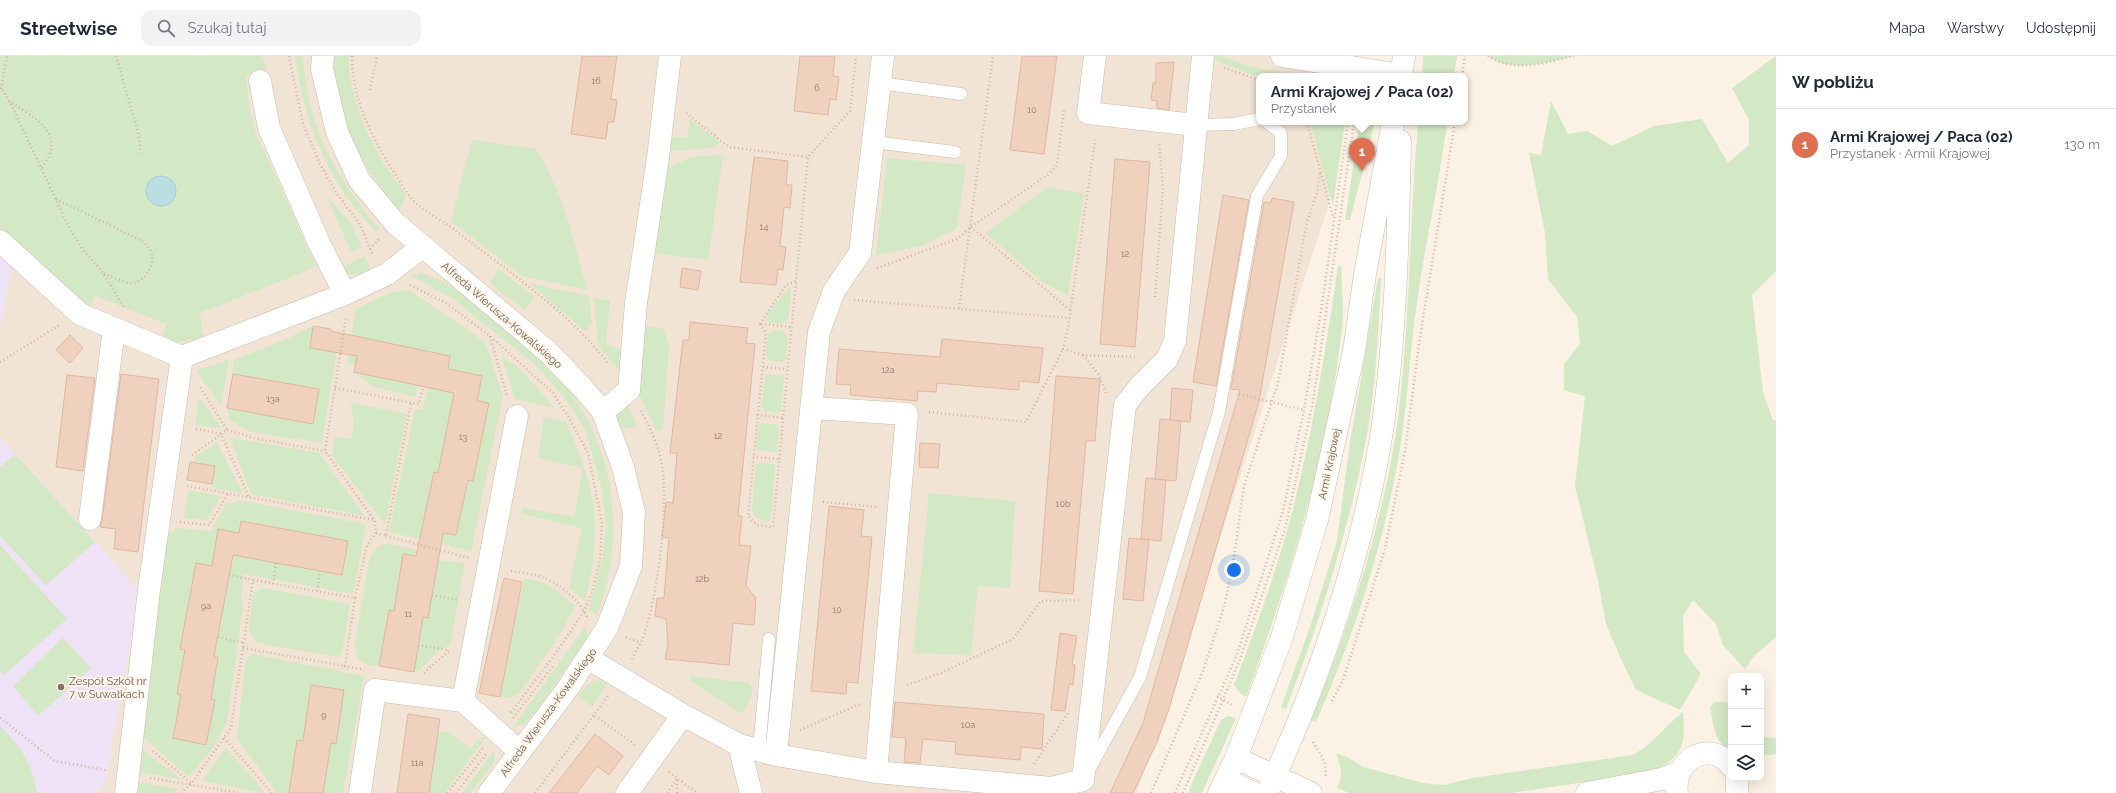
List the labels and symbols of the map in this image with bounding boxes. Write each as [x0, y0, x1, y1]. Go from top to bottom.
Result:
house number: 16 [591, 76, 601, 86]
house number: 6 [814, 83, 820, 93]
house number: 10 [1027, 105, 1037, 115]
pin: 1 [1349, 138, 1375, 171]
house number: 14 [760, 222, 768, 232]
house number: 12 [1121, 249, 1130, 259]
street label: Alfreda Wierusza-Kowalskiego [439, 259, 565, 372]
house number: 12a [881, 365, 895, 375]
house number: 13a [266, 394, 280, 404]
street label: Armii Krajowej [1316, 427, 1343, 501]
house number: 12 [714, 431, 723, 441]
house number: 13 [459, 432, 468, 442]
house number: 10b [1056, 499, 1071, 509]
your location [1224, 560, 1244, 580]
house number: 12b [695, 574, 709, 584]
house number: 9a [201, 601, 211, 611]
house number: 10 [832, 605, 842, 615]
house number: 11 [404, 609, 412, 619]
street label: Alfreda Wierusza-Kowalskiego [497, 645, 600, 779]
place label: Zespół Szkół nr 7 w Suwałkach [69, 675, 147, 701]
marker: Zespół Szkół nr 7 w Suwałkach [56, 682, 66, 692]
house number: 9 [321, 710, 327, 720]
house number: 10a [961, 720, 975, 730]
house number: 11a [411, 758, 423, 768]

